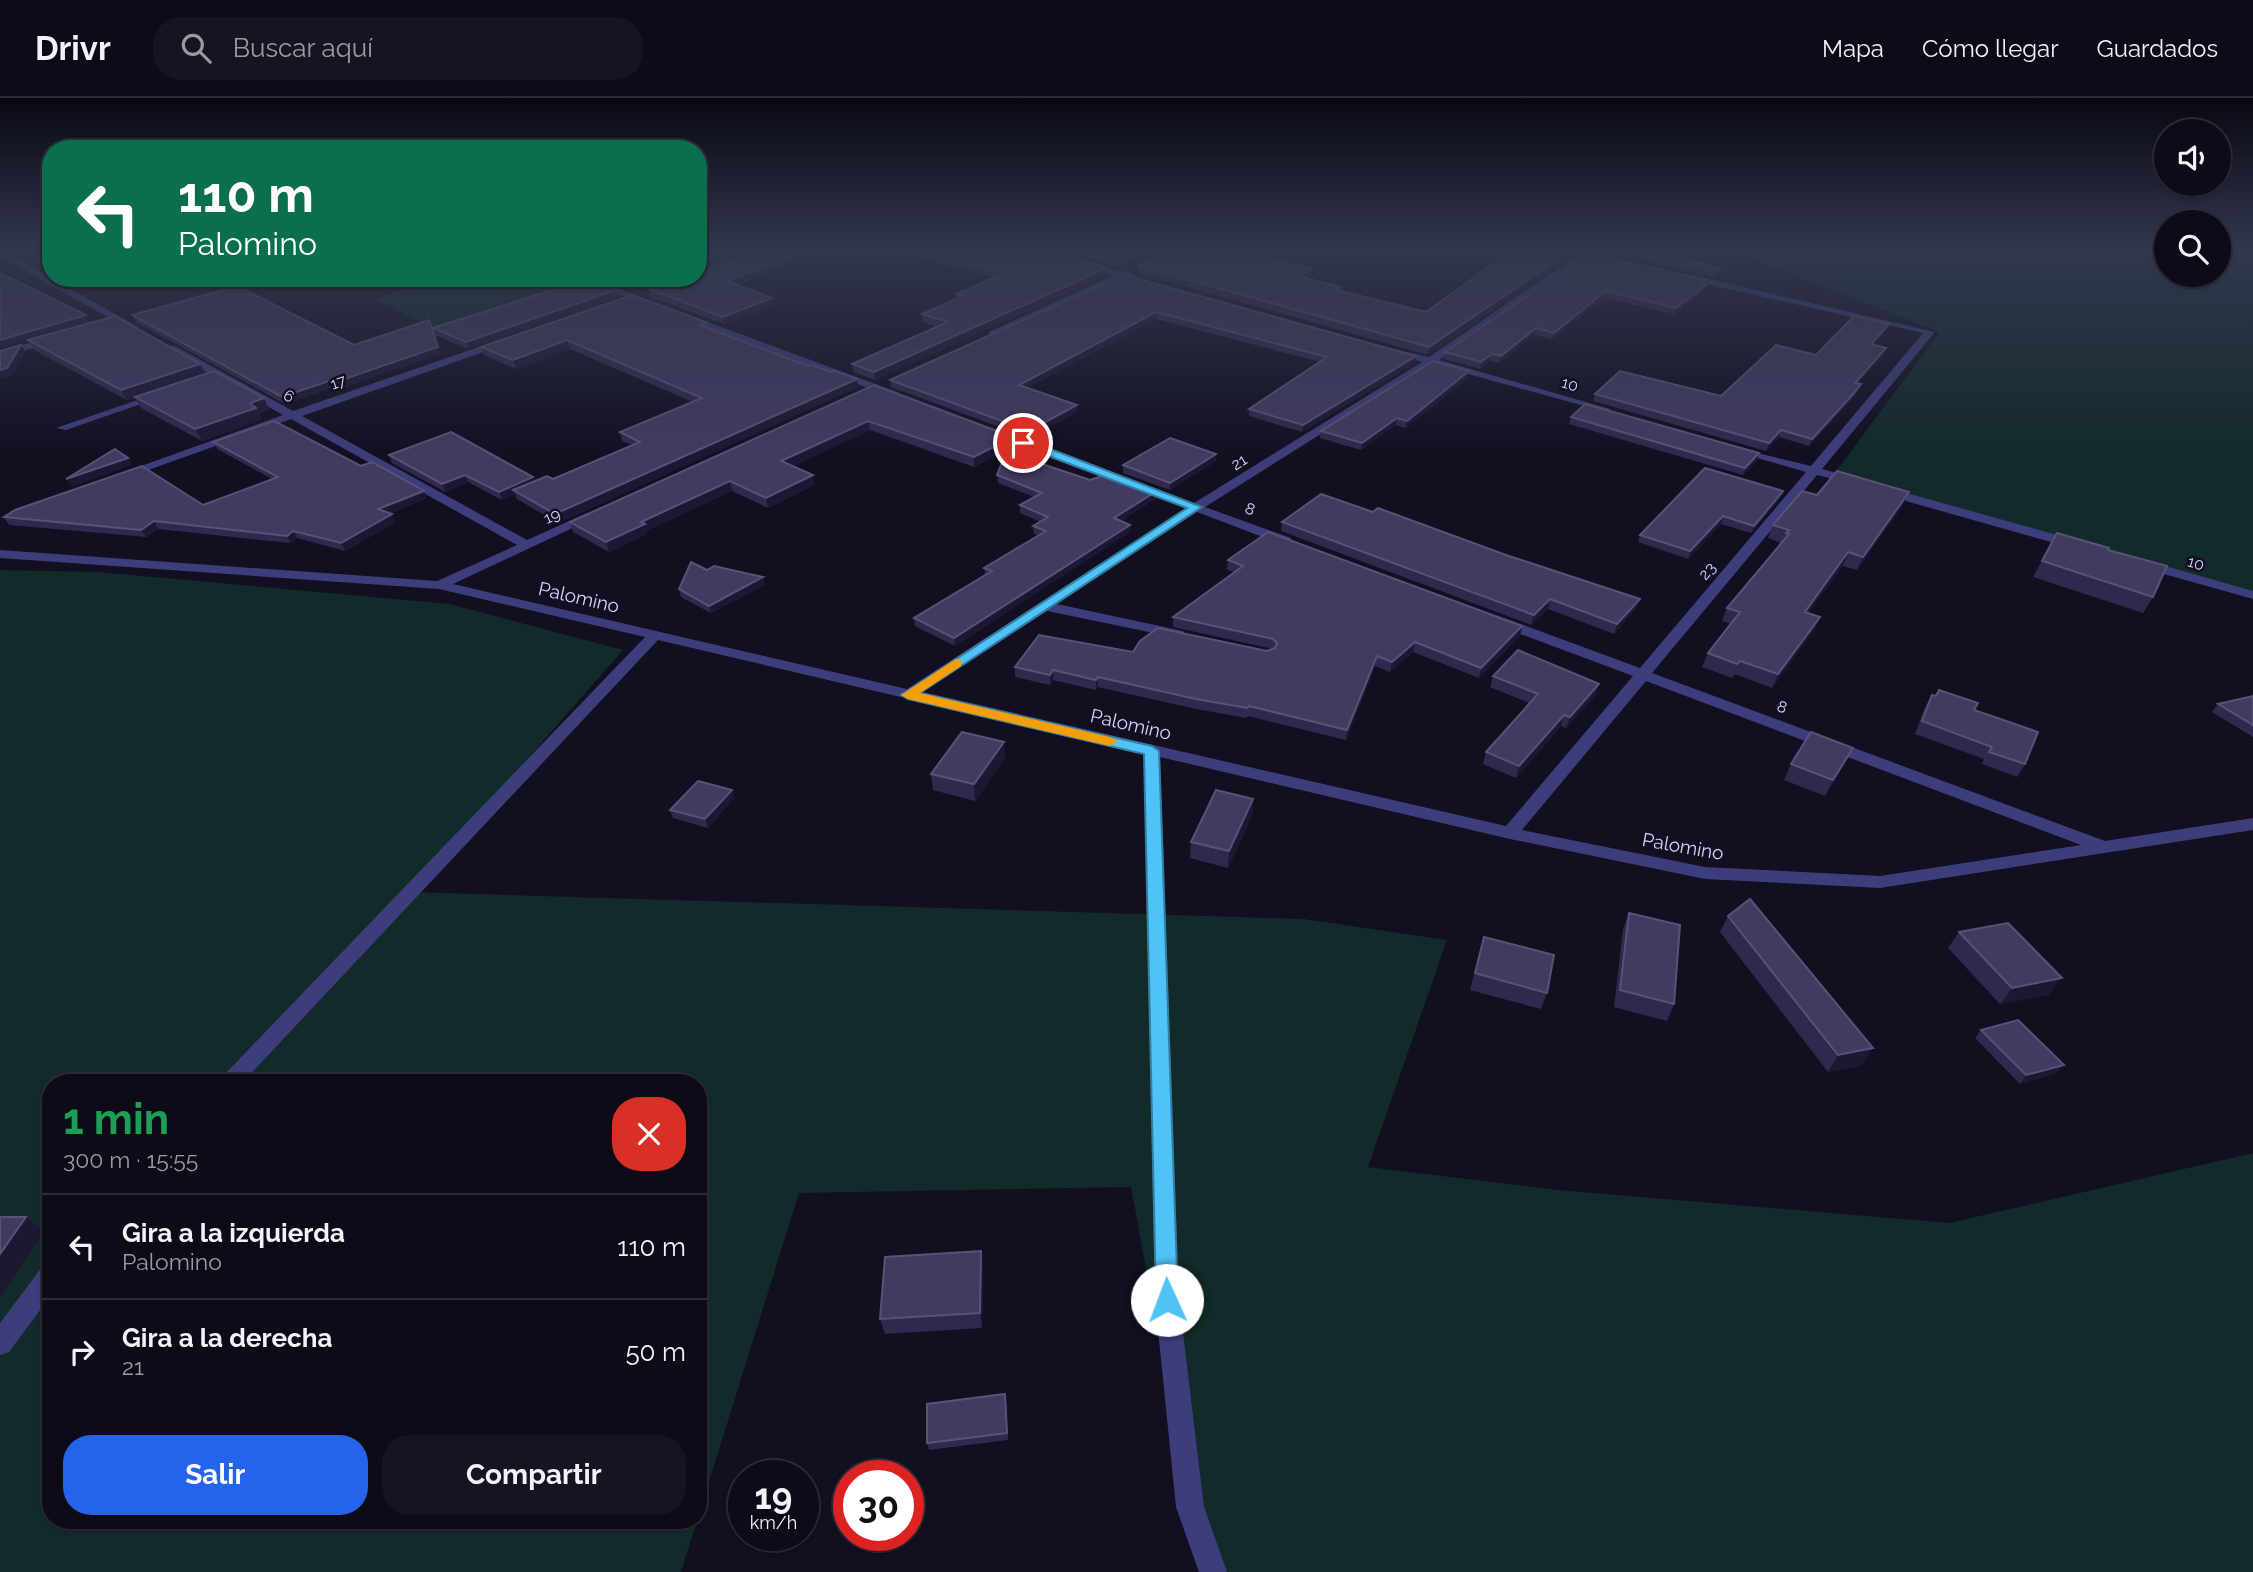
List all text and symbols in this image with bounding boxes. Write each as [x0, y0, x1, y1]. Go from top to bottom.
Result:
search box [153, 17, 643, 80]
text: Drivr [35, 29, 111, 68]
icon: search [177, 29, 215, 67]
text: Buscar aquí [233, 33, 373, 63]
text: Mapa [1822, 34, 1884, 63]
text: Cómo llegar [1922, 34, 2059, 63]
text: Guardados [2097, 34, 2218, 63]
map controls [2154, 119, 2231, 287]
button: sound [2154, 119, 2231, 196]
text: 110 m [178, 166, 314, 223]
icon: left [63, 168, 154, 259]
button: search [2154, 210, 2231, 287]
text: Palomino [178, 225, 317, 262]
street label: 17 [328, 370, 349, 393]
street label: 10 [1559, 373, 1581, 395]
street label: 6 [280, 385, 298, 407]
pin [993, 413, 1053, 473]
icon: arrive [1004, 424, 1042, 462]
street label: 21 [1228, 450, 1251, 474]
street label: 8 [1242, 498, 1258, 520]
street label: 19 [541, 504, 563, 528]
street label: 10 [2185, 552, 2207, 574]
street label: 23 [1694, 558, 1720, 584]
street label: Palomino [536, 577, 622, 617]
street label: 8 [1774, 696, 1790, 718]
street label: Palomino [1088, 704, 1174, 744]
street label: Palomino [1640, 828, 1726, 864]
text: 1 min [63, 1095, 169, 1144]
button: close [612, 1097, 686, 1171]
text: 300 m · 15:55 [63, 1146, 198, 1173]
text: Gira a la izquierda [122, 1218, 345, 1248]
icon: left [63, 1228, 101, 1266]
text: 110 m [617, 1232, 686, 1262]
text: Palomino [122, 1248, 222, 1275]
position arrow [1130, 1263, 1204, 1337]
text: Gira a la derecha [122, 1323, 332, 1353]
icon: right [63, 1333, 101, 1371]
text: 50 m [625, 1337, 686, 1367]
text: 21 [122, 1353, 144, 1380]
button: Salir [63, 1435, 368, 1515]
button: Compartir [382, 1435, 686, 1515]
speed limit sign: 30 [833, 1460, 924, 1551]
text: 19 [755, 1476, 792, 1517]
text: km/h [750, 1512, 797, 1533]

